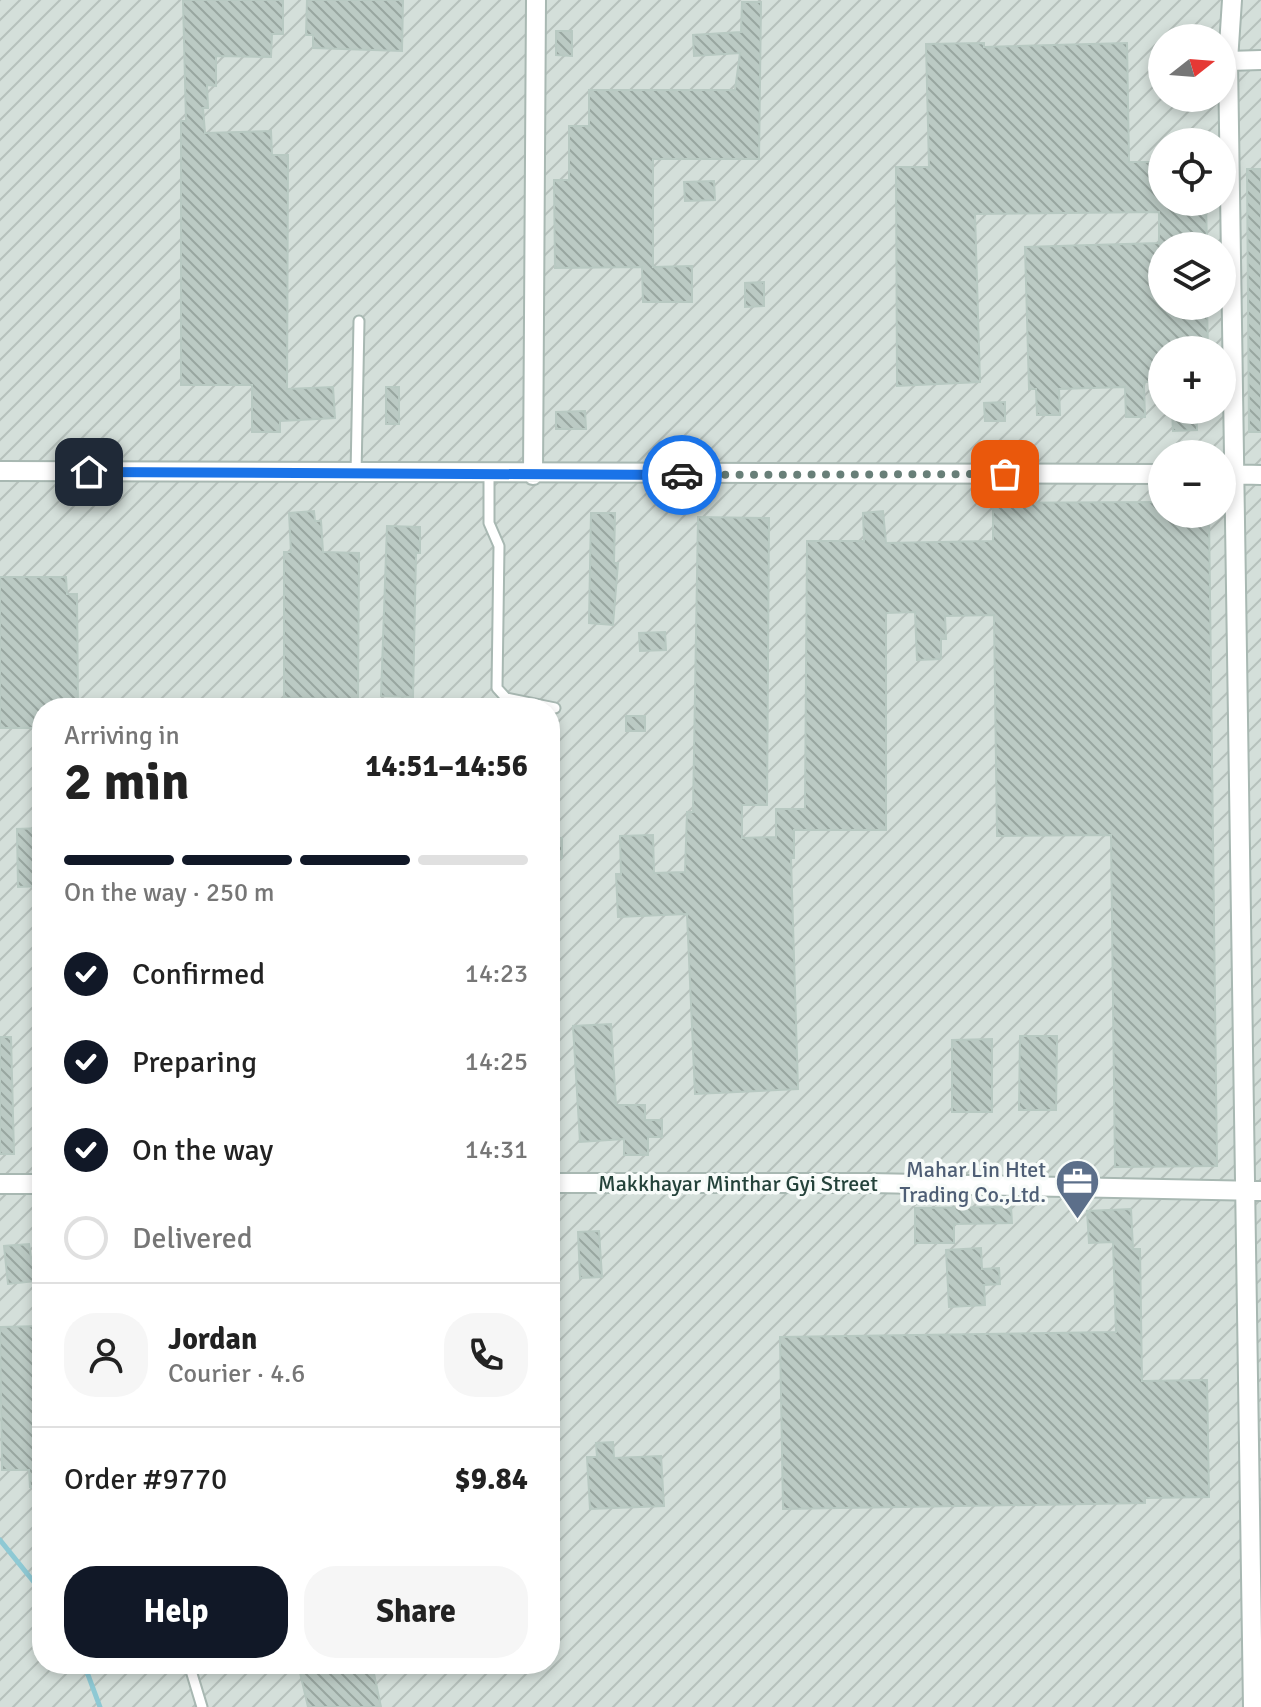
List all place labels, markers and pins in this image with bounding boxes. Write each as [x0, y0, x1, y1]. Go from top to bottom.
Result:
pin [55, 438, 123, 506]
pin [971, 440, 1039, 508]
place label: Mahar Lin Htet Trading Co.,Ltd. [900, 1156, 1046, 1208]
office icon: Mahar Lin Htet Trading Co.,Ltd. [1053, 1158, 1101, 1221]

